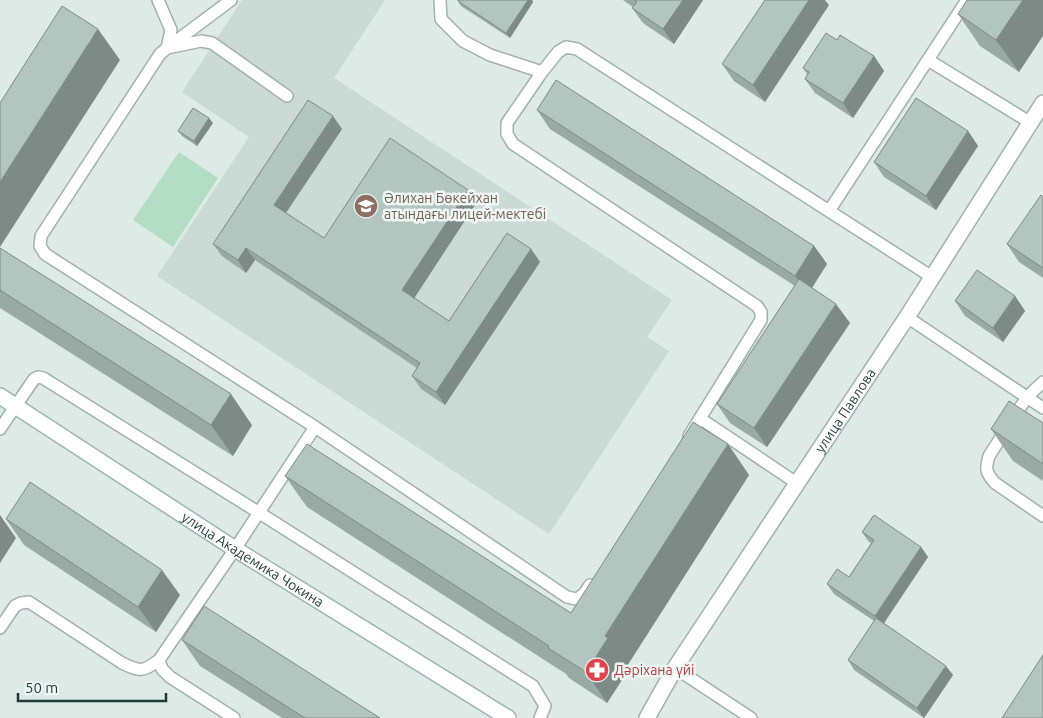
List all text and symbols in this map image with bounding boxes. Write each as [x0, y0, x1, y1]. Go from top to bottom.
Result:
place label: Әлихан Бөкейхан атындағы лицей-мектебі [384, 190, 546, 222]
school or university icon: Әлихан Бөкейхан атындағы лицей-мектебі [353, 193, 379, 219]
street label: улица Павлова [812, 365, 879, 456]
street label: улица Академика Чокина [179, 509, 327, 610]
pharmacy icon: Дәріхана үйі [584, 657, 610, 683]
place label: Дәріхана үйі [614, 662, 694, 678]
scale bar [18, 670, 165, 702]
text: 50 m [25, 679, 58, 696]

